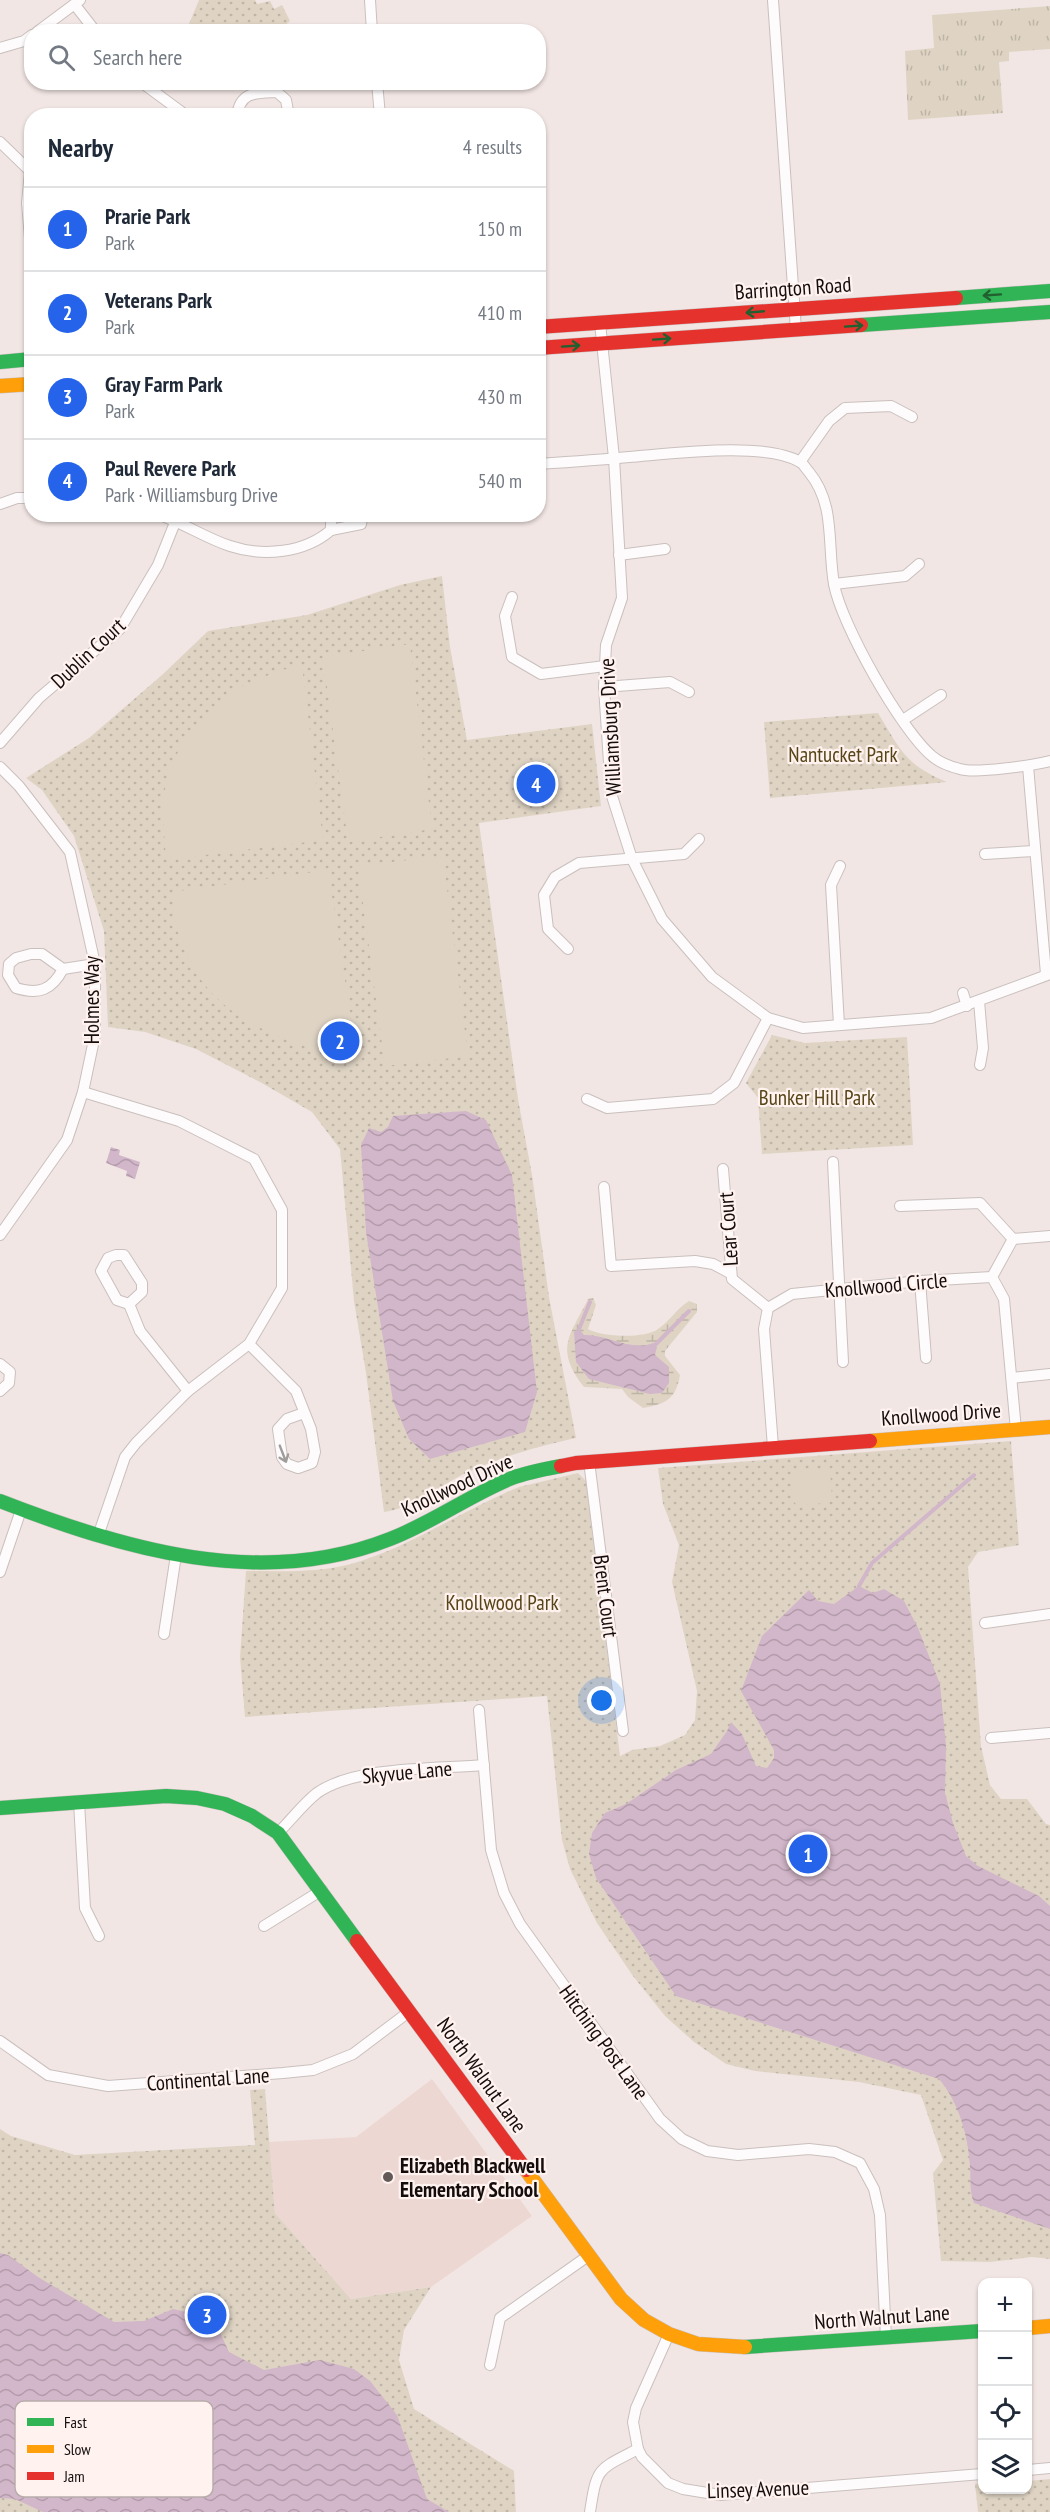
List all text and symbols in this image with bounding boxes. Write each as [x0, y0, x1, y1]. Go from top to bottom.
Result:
search box [24, 24, 546, 90]
icon: search [45, 41, 78, 74]
text: Search here [93, 43, 182, 71]
text: Nearby [48, 131, 113, 164]
text: 4 results [463, 134, 522, 160]
text: Prarie Park [105, 202, 190, 230]
text: 1 [63, 216, 72, 242]
text: 150 m [478, 216, 522, 242]
text: Park [105, 230, 135, 256]
street label: Barrington Road [734, 270, 852, 306]
text: Veterans Park [105, 286, 212, 314]
one-way arrow [982, 289, 1002, 300]
text: 2 [63, 300, 72, 326]
text: 410 m [478, 300, 522, 326]
one-way arrow [746, 307, 766, 318]
text: Park [105, 314, 135, 340]
one-way arrow [844, 320, 864, 331]
one-way arrow [652, 334, 672, 345]
one-way arrow [561, 340, 581, 351]
text: Gray Farm Park [105, 370, 223, 398]
text: 3 [63, 384, 72, 410]
text: 430 m [478, 384, 522, 410]
text: Park [105, 398, 135, 424]
text: Paul Revere Park [105, 454, 236, 482]
text: 4 [63, 468, 72, 494]
text: 540 m [478, 468, 522, 494]
text: Park · Williamsburg Drive [105, 482, 278, 508]
street label: Dublin Court [45, 612, 131, 694]
street label: Williamsburg Drive [593, 657, 627, 797]
park label: Nantucket Park [788, 741, 898, 768]
pin: 4 [516, 762, 556, 806]
street label: Holmes Way [78, 956, 105, 1044]
pin: 2 [320, 1018, 360, 1064]
park label: Bunker Hill Park [759, 1084, 875, 1111]
street label: Lear Court [712, 1191, 744, 1267]
street label: Knollwood Circle [824, 1266, 948, 1304]
street label: Knollwood Drive [880, 1396, 1002, 1432]
one-way arrow [278, 1445, 289, 1463]
street label: Knollwood Drive [397, 1447, 517, 1523]
street label: Brent Court [588, 1553, 624, 1639]
park label: Knollwood Park [445, 1589, 559, 1616]
your location [587, 1686, 616, 1715]
street label: Skyvue Lane [361, 1755, 453, 1789]
pin: 1 [788, 1832, 828, 1876]
street label: Hitching Post Lane [553, 1979, 655, 2105]
street label: North Walnut Lane [431, 2012, 533, 2138]
street label: Continental Lane [146, 2061, 270, 2097]
place label: Elizabeth Blackwell Elementary School [400, 2152, 546, 2203]
marker: Elizabeth Blackwell Elementary School [381, 2170, 395, 2184]
map controls [978, 2278, 1032, 2494]
button: + [978, 2278, 1032, 2332]
pin: 3 [188, 2292, 226, 2338]
street label: North Walnut Lane [813, 2299, 951, 2335]
button: − [978, 2332, 1032, 2386]
button: locate [978, 2386, 1032, 2440]
legend [15, 2401, 213, 2497]
text: Fast [64, 2412, 87, 2432]
text: Slow [64, 2439, 91, 2459]
button: layers [978, 2440, 1032, 2494]
text: Jam [63, 2466, 85, 2486]
street label: Linsey Avenue [706, 2474, 810, 2504]

